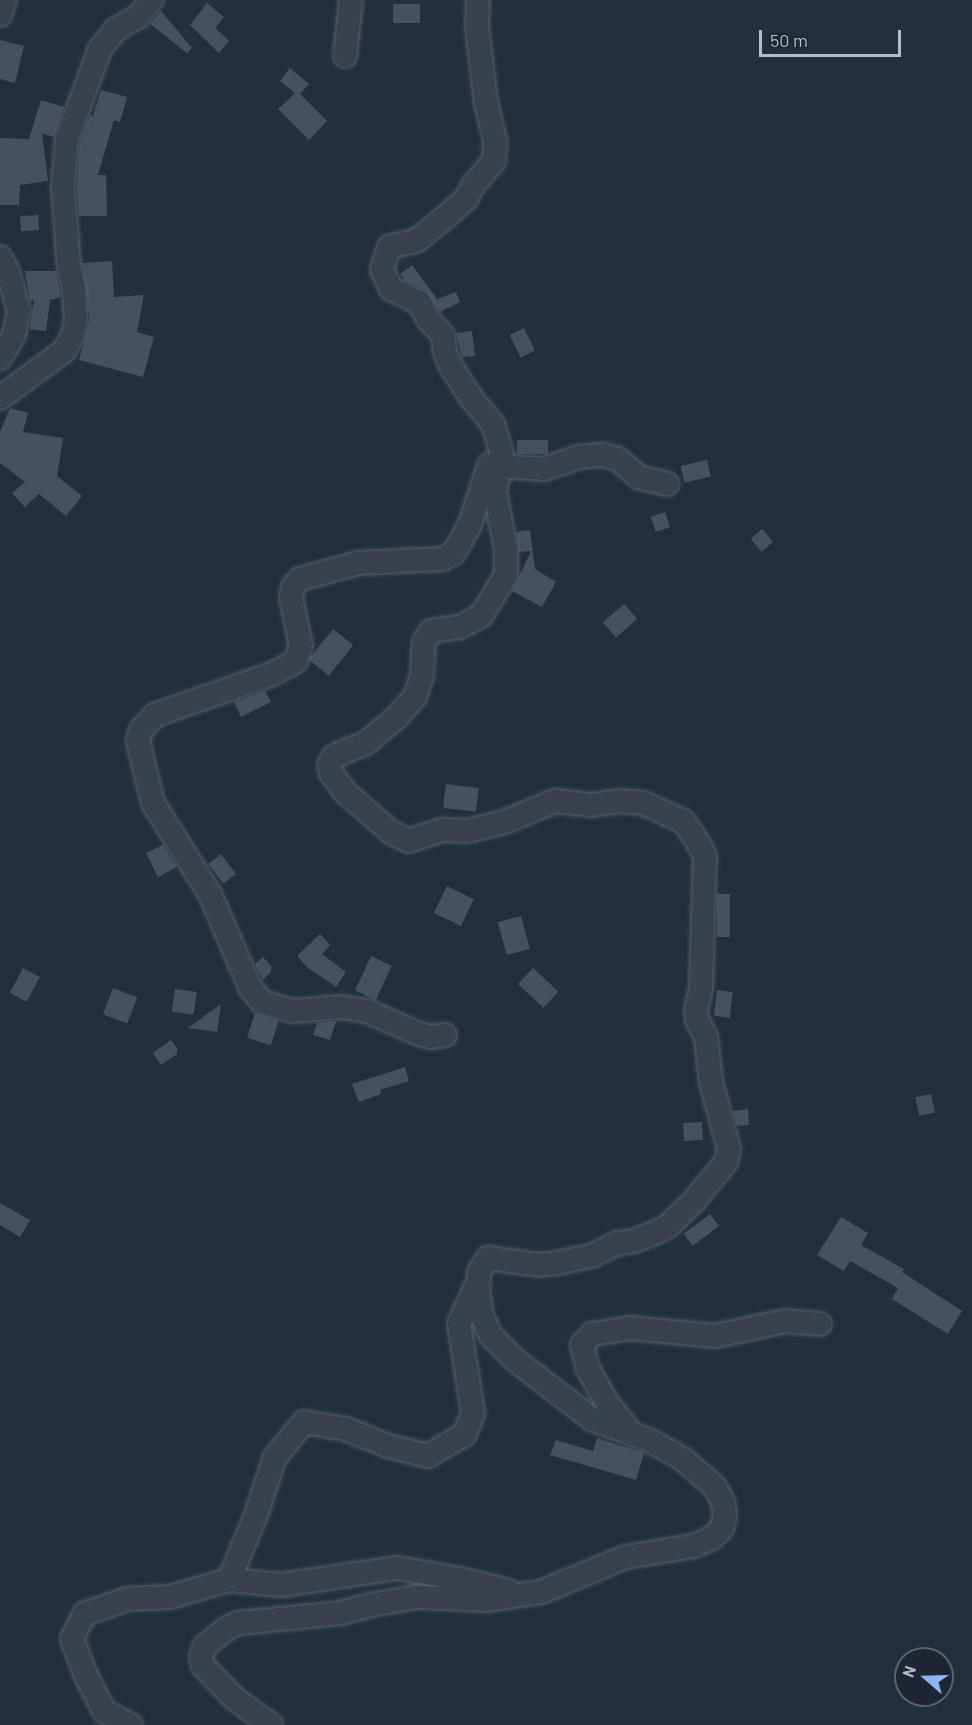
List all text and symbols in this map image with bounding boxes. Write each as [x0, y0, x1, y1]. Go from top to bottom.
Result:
scale bar [762, 18, 904, 56]
text: 50 m [770, 29, 808, 51]
north arrow [894, 1647, 954, 1707]
text: N [898, 1663, 919, 1680]

